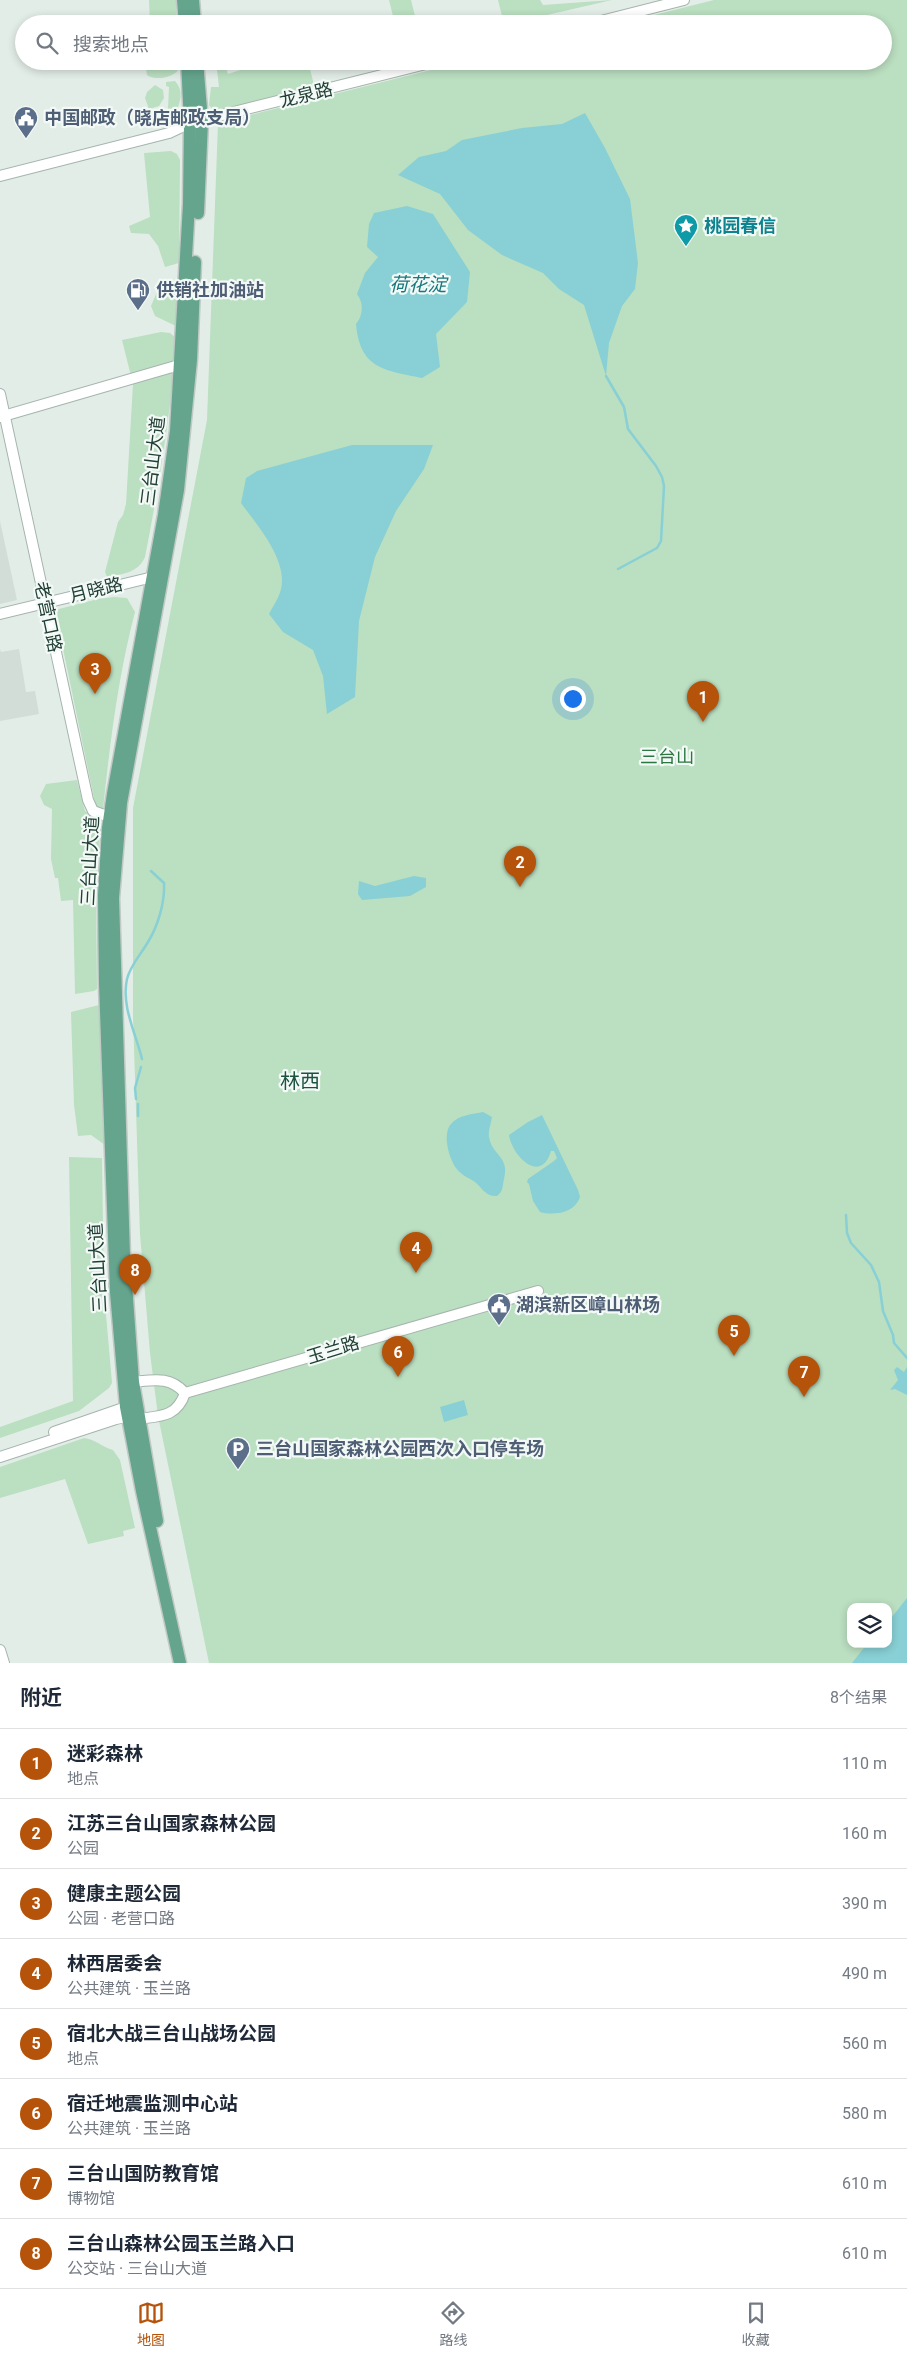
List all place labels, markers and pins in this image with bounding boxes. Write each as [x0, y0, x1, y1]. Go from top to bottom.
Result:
public building icon: 中国邮政（晓店邮政支局） [13, 105, 39, 139]
place label: 中国邮政（晓店邮政支局） [44, 107, 260, 128]
place icon: 桃园春信 [673, 213, 699, 247]
place label: 桃园春信 [704, 215, 776, 236]
fuel station icon: 供销社加油站 [125, 277, 151, 311]
place label: 供销社加油站 [156, 279, 264, 300]
pin: 3 [79, 653, 111, 694]
pin: 1 [687, 681, 719, 722]
pin: 2 [504, 846, 536, 887]
pin: 4 [400, 1232, 432, 1273]
pin: 8 [119, 1254, 151, 1295]
public building icon: 湖滨新区嶂山林场 [486, 1292, 512, 1326]
place label: 湖滨新区嶂山林场 [516, 1294, 660, 1315]
pin: 5 [718, 1315, 750, 1356]
pin: 6 [382, 1336, 414, 1377]
pin: 7 [788, 1356, 820, 1397]
parking icon: 三台山国家森林公园西次入口停车场 [225, 1436, 251, 1470]
place label: 三台山国家森林公园西次入口停车场 [256, 1438, 544, 1459]

